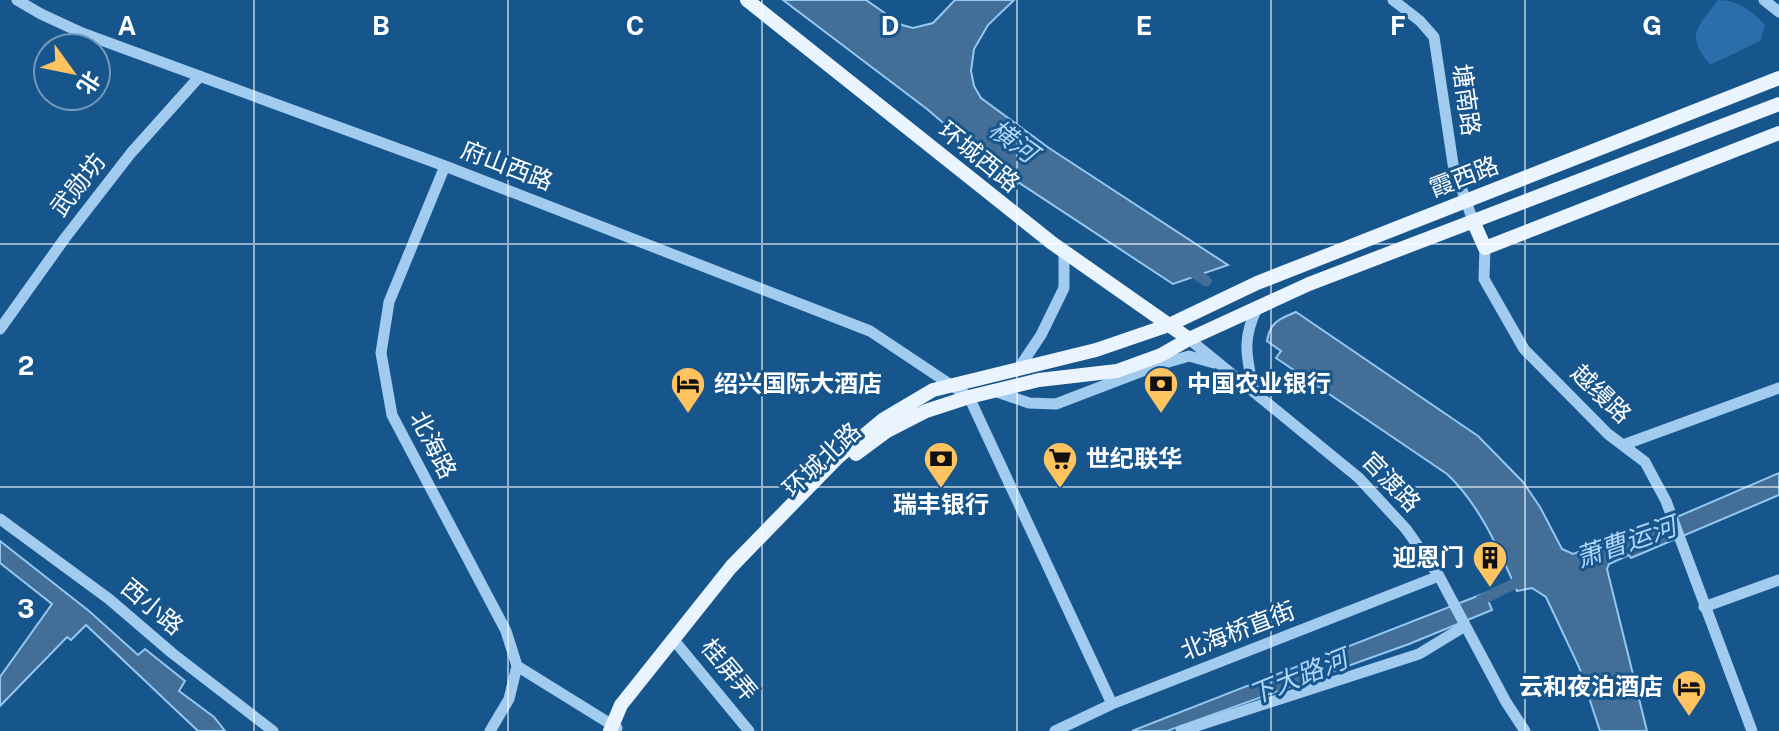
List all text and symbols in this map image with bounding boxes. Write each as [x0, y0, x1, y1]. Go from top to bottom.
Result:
text: A [118, 10, 137, 41]
text: B [372, 10, 390, 41]
text: C [626, 10, 644, 41]
text: D [881, 10, 899, 41]
text: E [1136, 10, 1152, 41]
text: F [1390, 10, 1406, 41]
text: G [1642, 10, 1662, 41]
north arrow [32, 32, 112, 112]
street label: 塘南路 [1448, 62, 1486, 137]
text: 北 [72, 67, 106, 99]
water label: 横河 [983, 113, 1047, 171]
street label: 环城西路 [934, 115, 1026, 197]
street label: 府山西路 [458, 135, 557, 195]
street label: 武勋坊 [44, 147, 110, 221]
street label: 霞西路 [1425, 150, 1502, 202]
text: 2 [18, 350, 34, 381]
street label: 越缦路 [1566, 358, 1637, 428]
hotel icon: 绍兴国际大酒店 [669, 365, 707, 415]
bank icon: 中国农业银行 [1142, 365, 1180, 415]
place label: 绍兴国际大酒店 [714, 369, 882, 397]
place label: 中国农业银行 [1187, 369, 1331, 397]
street label: 北海路 [405, 406, 463, 483]
street label: 环城北路 [777, 416, 866, 502]
bank icon: 瑞丰银行 [922, 440, 960, 490]
supermarket icon: 世纪联华 [1041, 440, 1079, 490]
place label: 世纪联华 [1086, 444, 1182, 472]
street label: 官渡路 [1357, 446, 1427, 517]
place label: 瑞丰银行 [893, 490, 989, 518]
water label: 萧曹运河 [1572, 508, 1685, 573]
building icon: 迎恩门 [1471, 539, 1509, 589]
place label: 迎恩门 [1392, 543, 1464, 571]
street label: 西小路 [116, 572, 189, 640]
text: 3 [17, 593, 35, 624]
street label: 北海桥直街 [1177, 595, 1299, 665]
street label: 桂屏弄 [696, 633, 764, 706]
water label: 下大路河 [1244, 641, 1356, 710]
hotel icon: 云和夜泊酒店 [1670, 668, 1708, 718]
place label: 云和夜泊酒店 [1519, 672, 1663, 700]

